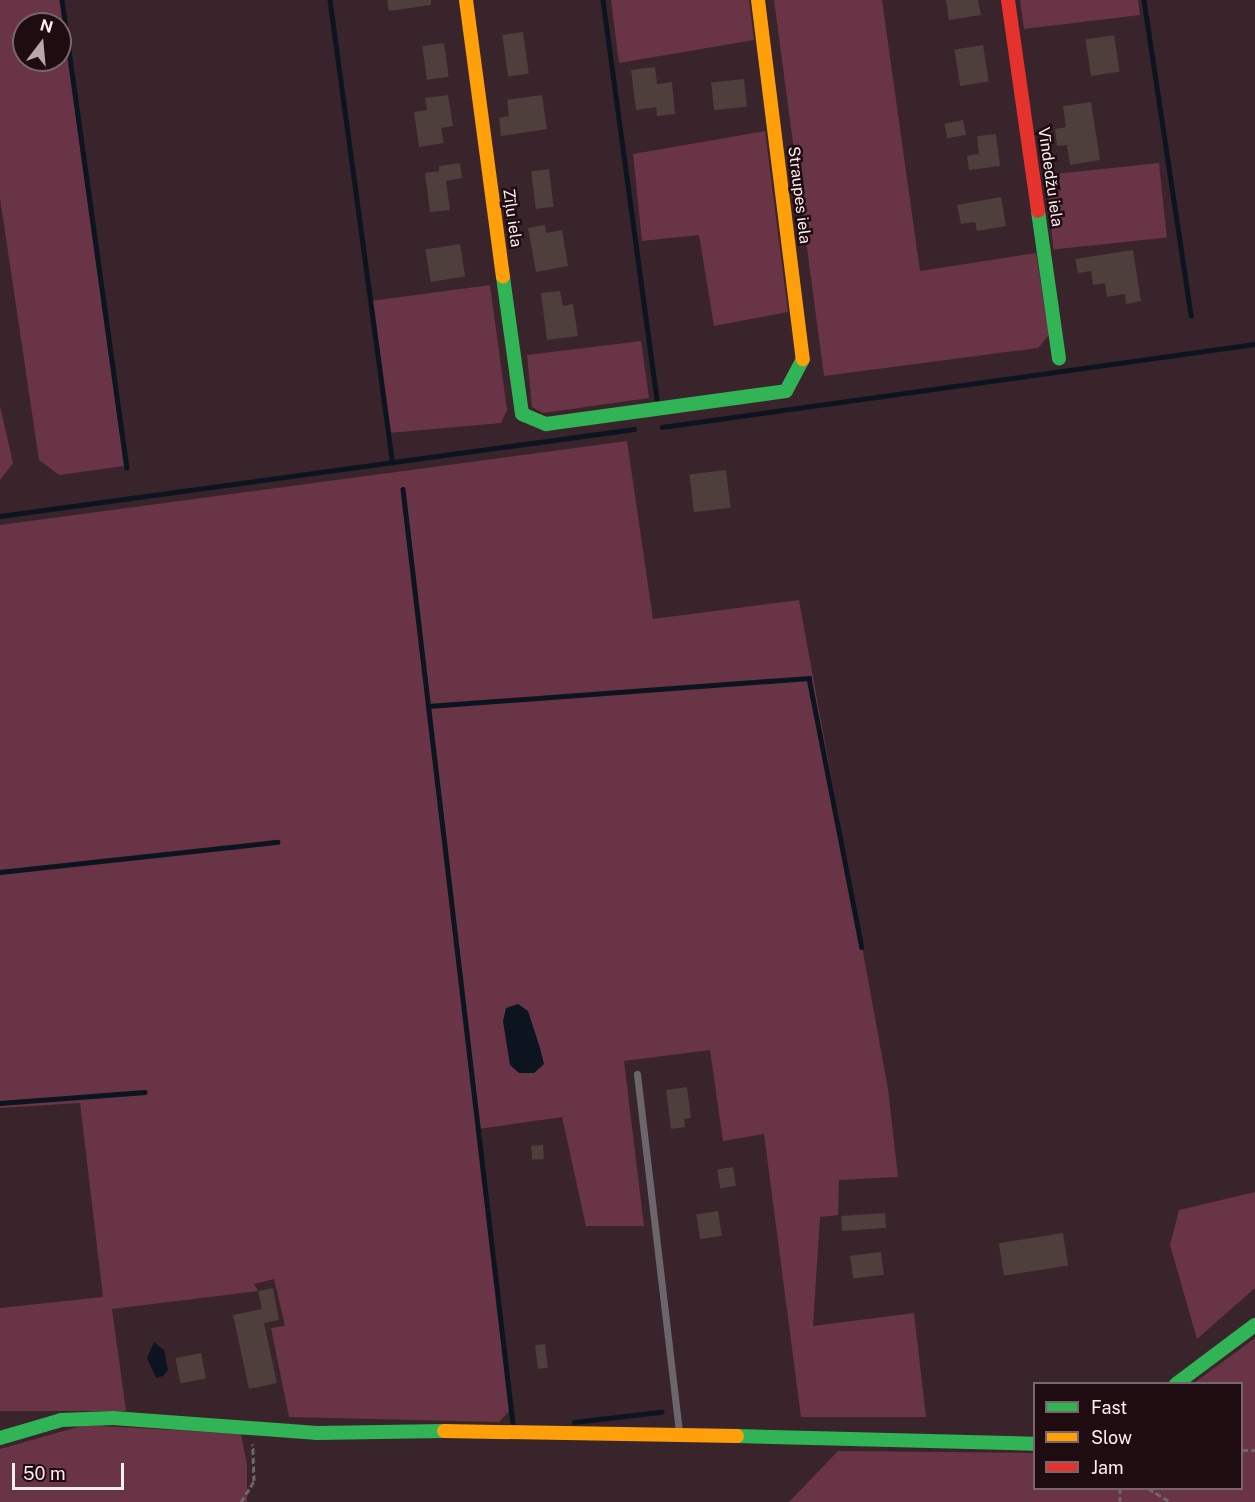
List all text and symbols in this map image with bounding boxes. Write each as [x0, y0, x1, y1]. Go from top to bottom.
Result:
north arrow [12, 12, 72, 72]
text: N [38, 15, 55, 37]
street label: Vīndedžu iela [1034, 126, 1066, 228]
street label: Straupes iela [784, 145, 814, 245]
street label: Zīļu iela [498, 187, 526, 249]
legend [1033, 1382, 1243, 1490]
text: Fast [1091, 1397, 1127, 1418]
text: Slow [1091, 1427, 1132, 1448]
scale bar [15, 1451, 128, 1489]
text: Jam [1091, 1457, 1124, 1478]
text: 50 m [23, 1463, 66, 1484]

